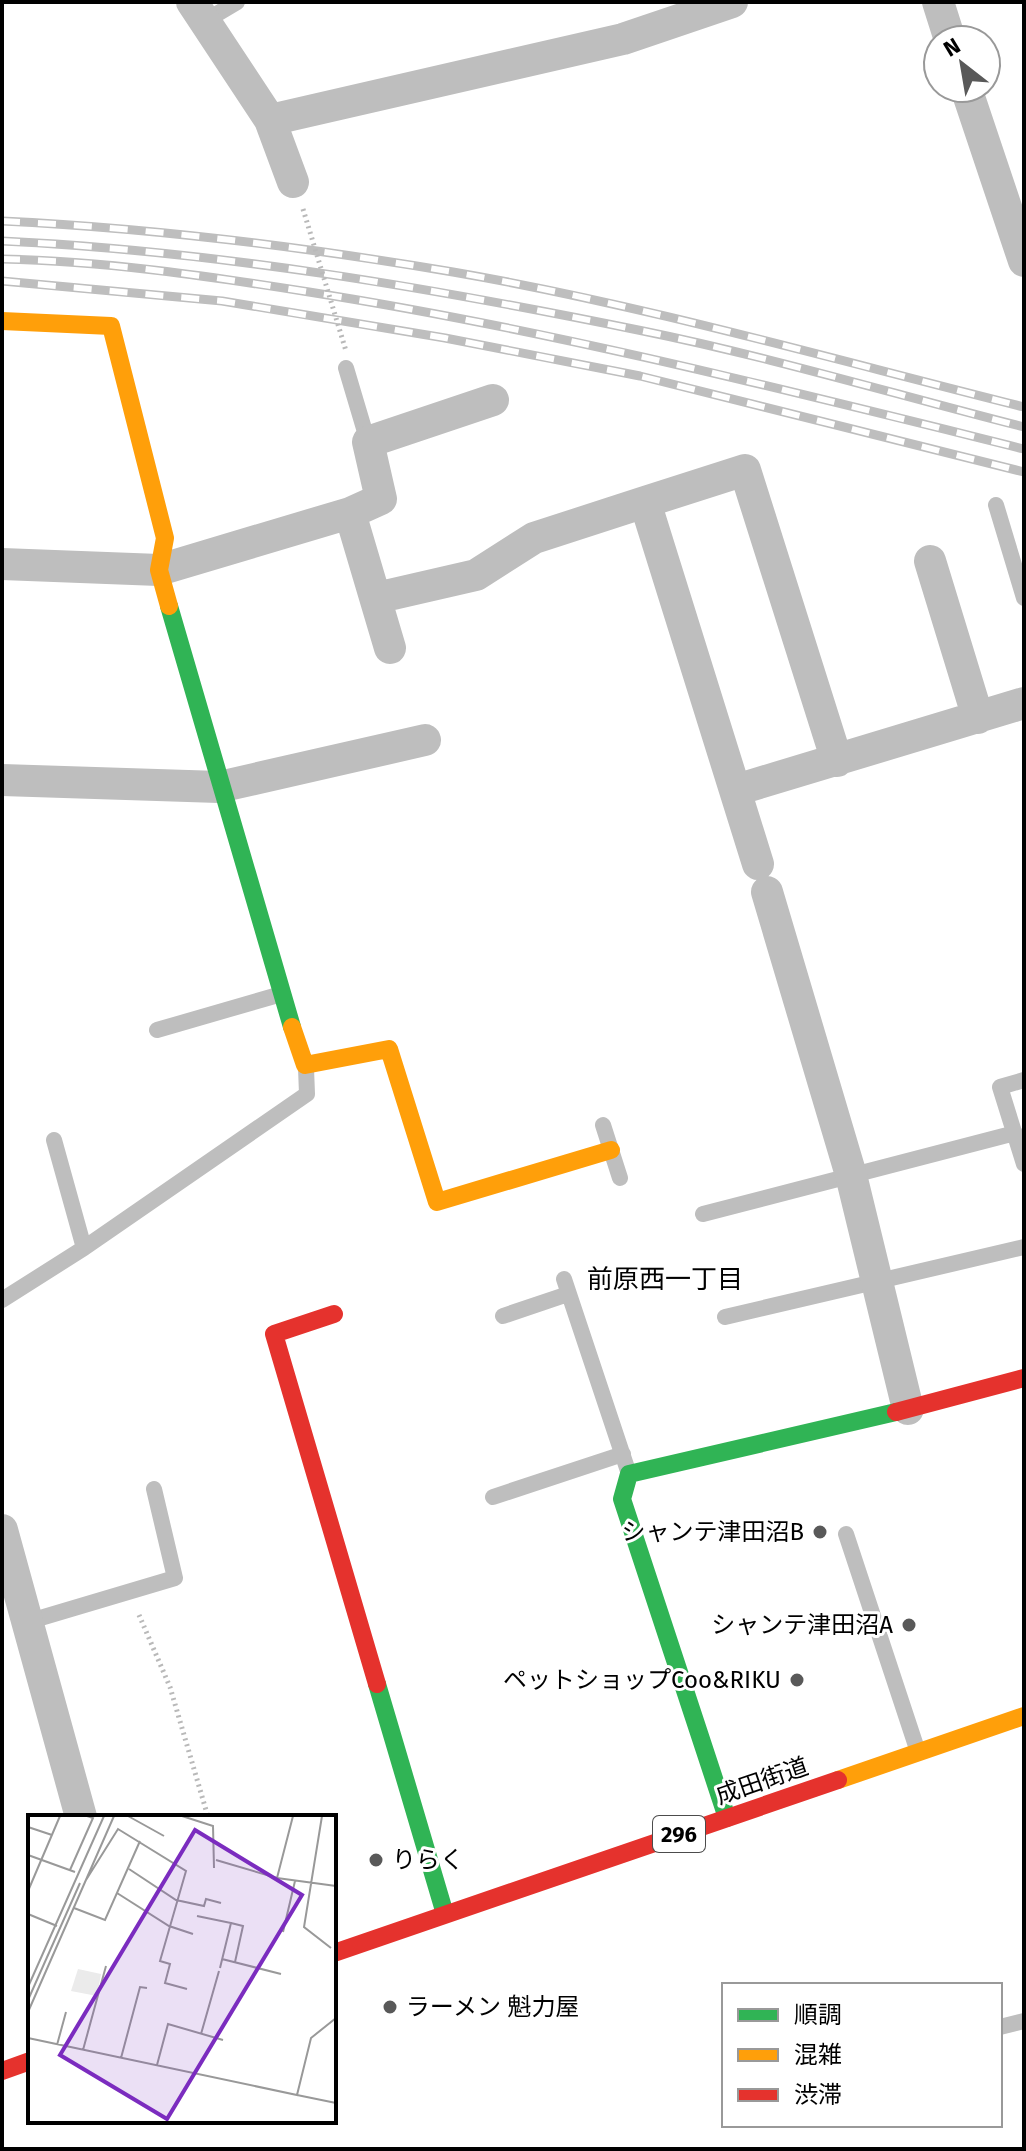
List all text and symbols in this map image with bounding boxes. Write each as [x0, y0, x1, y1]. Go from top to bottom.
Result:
north arrow [922, 24, 1002, 104]
text: N [939, 32, 965, 63]
district label: 前原西一丁目 [587, 1264, 743, 1295]
place label: シャンテ津田沼B [621, 1518, 804, 1546]
marker: シャンテ津田沼B [811, 1523, 829, 1541]
place label: シャンテ津田沼A [711, 1611, 893, 1639]
marker: シャンテ津田沼A [900, 1616, 918, 1634]
place label: ペットショップCoo&RIKU [503, 1666, 781, 1694]
marker: ペットショップCoo&RIKU [788, 1671, 806, 1689]
street label: 成田街道 [712, 1752, 812, 1810]
inset map [28, 1815, 336, 2123]
road number: 296 [653, 1816, 705, 1852]
place label: りらく [392, 1846, 464, 1874]
marker: りらく [367, 1851, 385, 1869]
legend [722, 1983, 1002, 2127]
place label: ラーメン 魁力屋 [406, 1993, 579, 2021]
marker: ラーメン 魁力屋 [381, 1998, 399, 2016]
text: 順調 [794, 2001, 842, 2029]
text: 混雑 [794, 2041, 842, 2069]
text: 渋滞 [794, 2081, 842, 2109]

